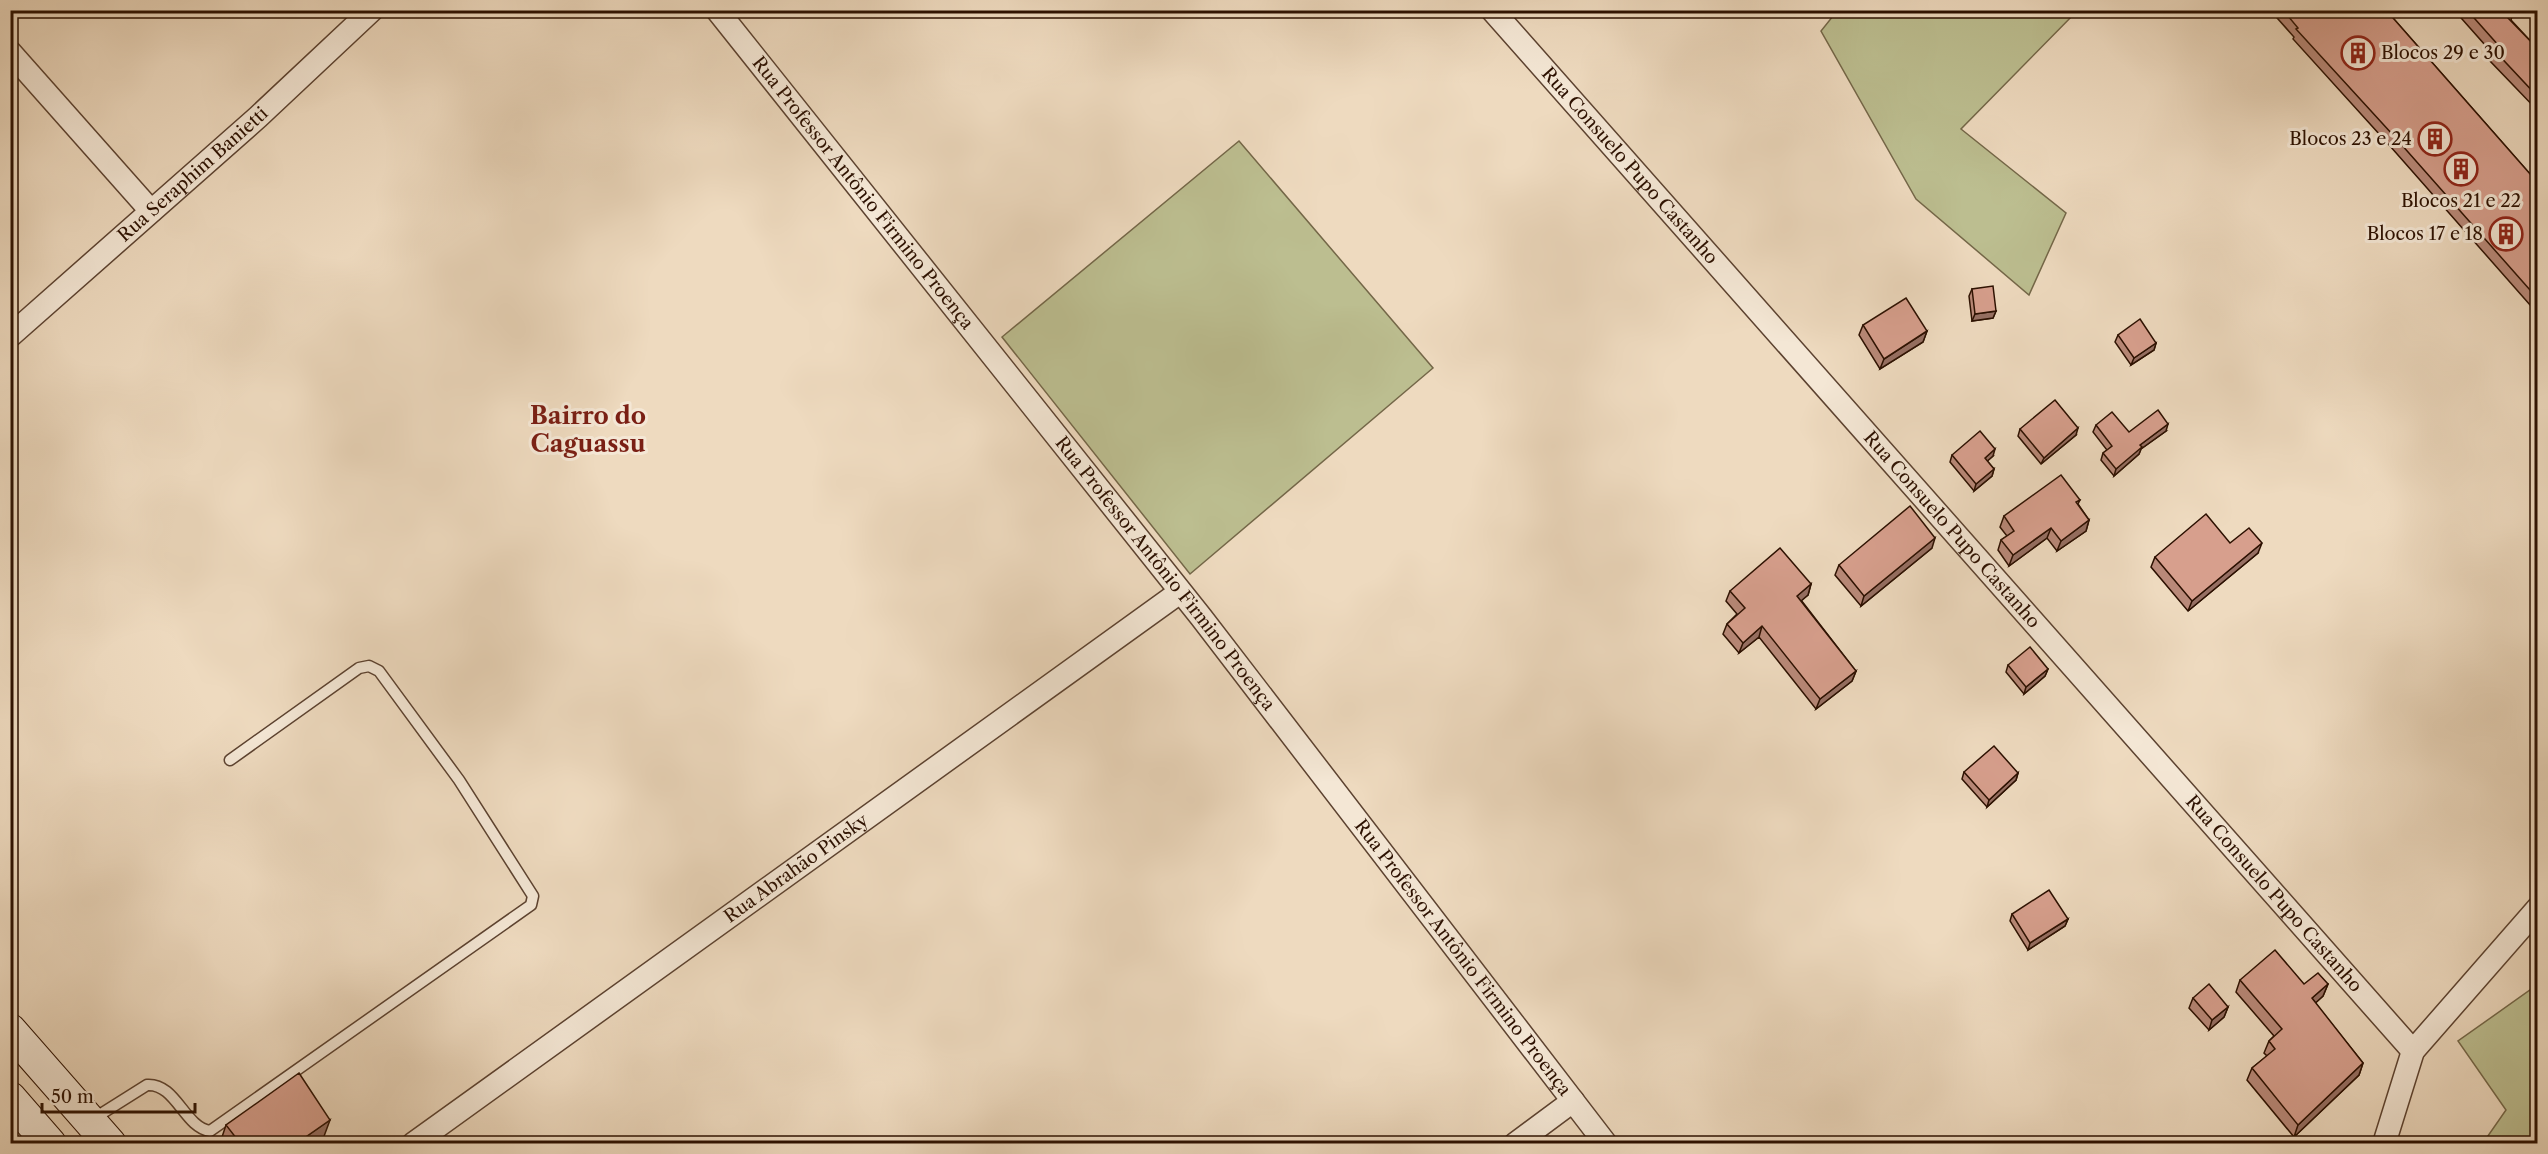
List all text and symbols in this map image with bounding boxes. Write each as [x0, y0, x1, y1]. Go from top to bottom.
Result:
building icon: Blocos 29 e 30 [2340, 35, 2376, 71]
place label: Blocos 29 e 30 [2381, 42, 2505, 64]
street label: Rua Professor Antônio Firmino Proença [748, 52, 979, 334]
street label: Rua Consuelo Pupo Castanho [1537, 63, 1723, 269]
street label: Rua Seraphim Banietti [113, 102, 273, 247]
building icon: Blocos 23 e 24 [2417, 121, 2453, 157]
place label: Blocos 23 e 24 [2289, 128, 2412, 150]
building icon: Blocos 21 e 22 [2443, 151, 2479, 187]
place label: Blocos 21 e 22 [2401, 190, 2521, 212]
building icon: Blocos 17 e 18 [2488, 216, 2524, 252]
place label: Blocos 17 e 18 [2367, 223, 2483, 245]
district label: Bairro do Caguassu [530, 401, 646, 458]
street label: Rua Consuelo Pupo Castanho [1859, 427, 2045, 633]
street label: Rua Professor Antônio Firmino Proença [1051, 432, 1280, 715]
street label: Rua Consuelo Pupo Castanho [2181, 791, 2367, 997]
street label: Rua Abrahão Pinsky [720, 809, 873, 927]
street label: Rua Professor Antônio Firmino Proença [1350, 815, 1576, 1101]
scale bar [42, 1076, 195, 1114]
text: 50 m [51, 1086, 94, 1108]

